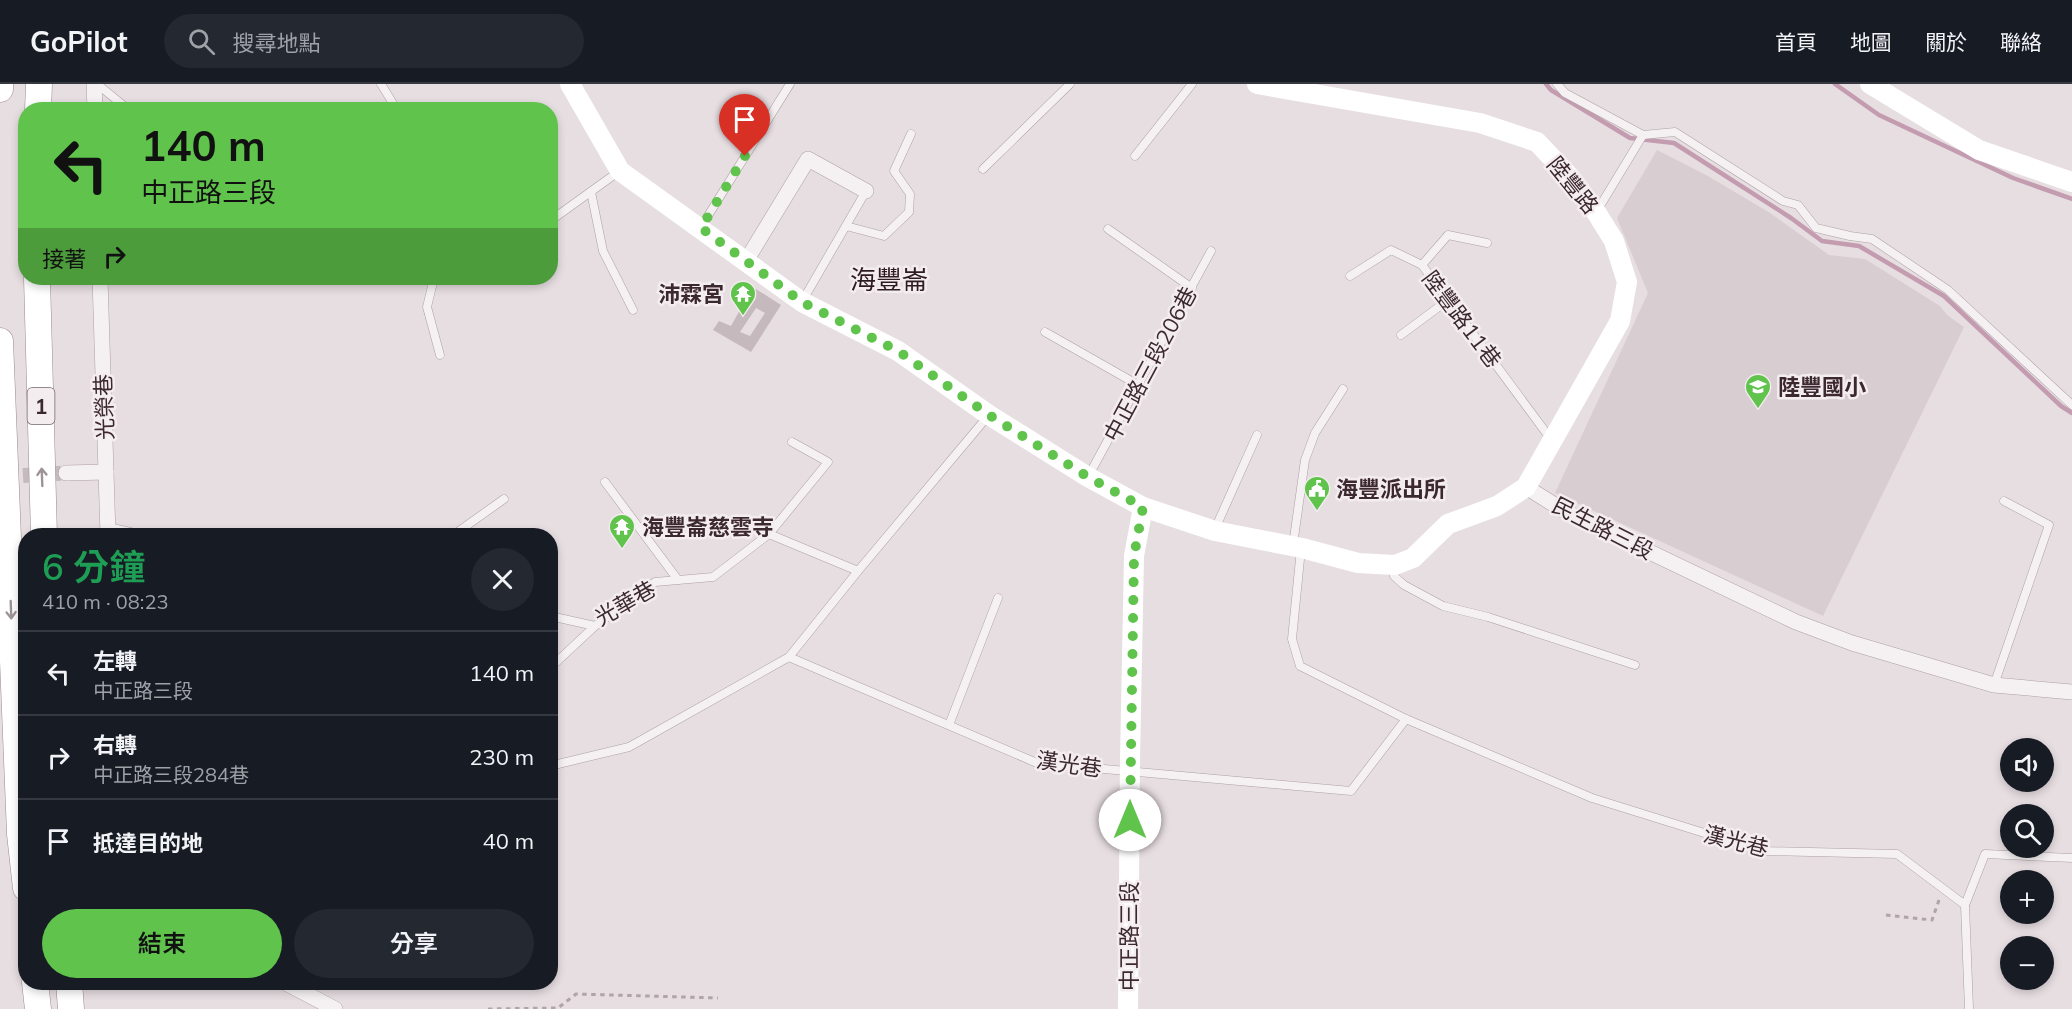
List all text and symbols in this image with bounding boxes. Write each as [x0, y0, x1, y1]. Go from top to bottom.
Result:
search box [164, 14, 584, 68]
text: GoPilot [30, 24, 128, 59]
icon: search [185, 25, 218, 58]
text: 搜尋地點 [233, 29, 321, 57]
text: 首頁 [1775, 29, 1817, 55]
text: 地圖 [1850, 29, 1892, 55]
text: 關於 [1925, 29, 1967, 55]
text: 聯絡 [2000, 29, 2042, 55]
pin [719, 94, 770, 156]
icon: arrive [728, 103, 761, 136]
text: 140 m [141, 119, 266, 172]
icon: left [42, 126, 120, 204]
street label: 陸豐路 [1541, 151, 1605, 219]
text: 中正路三段 [141, 175, 276, 209]
icon: right [98, 240, 131, 273]
text: 接著 [42, 245, 86, 273]
district label: 海豐崙 [850, 263, 928, 296]
street label: 陸豐路11巷 [1416, 265, 1508, 373]
temple icon: 沛霖宮 [728, 279, 758, 317]
place label: 沛霖宮 [658, 280, 724, 308]
street label: 中正路三段206巷 [1097, 282, 1203, 446]
school or university icon: 陸豐國小 [1743, 372, 1773, 410]
place label: 陸豐國小 [1778, 373, 1866, 401]
street label: 光榮巷 [89, 374, 119, 440]
road number: 1 [28, 388, 54, 424]
one-way arrow [37, 468, 48, 488]
public building icon: 海豐派出所 [1302, 474, 1332, 512]
place label: 海豐派出所 [1336, 475, 1446, 503]
street label: 民生路三段 [1548, 491, 1658, 565]
temple icon: 海豐崙慈雲寺 [607, 512, 637, 550]
place label: 海豐崙慈雲寺 [642, 513, 774, 541]
text: 6 分鐘 [42, 544, 145, 589]
button: close [471, 548, 534, 611]
street label: 光華巷 [589, 574, 661, 632]
text: 410 m · 08:23 [42, 589, 168, 614]
one-way arrow [5, 599, 17, 619]
text: 左轉 [93, 647, 137, 675]
icon: left [42, 657, 75, 690]
text: 140 m [469, 659, 534, 687]
text: 中正路三段 [93, 678, 193, 703]
text: 右轉 [93, 731, 137, 759]
map controls [2000, 738, 2054, 990]
button: sound [2000, 738, 2054, 792]
icon: right [42, 741, 75, 774]
text: 230 m [469, 743, 534, 771]
street label: 漢光巷 [1034, 746, 1104, 782]
text: 中正路三段284巷 [93, 762, 249, 787]
position arrow [1098, 788, 1162, 852]
button: search [2000, 804, 2054, 858]
street label: 漢光巷 [1701, 819, 1771, 863]
icon: arrive [42, 825, 75, 858]
text: 40 m [483, 827, 534, 855]
text: 抵達目的地 [93, 829, 203, 857]
button: + [2000, 870, 2054, 924]
street label: 中正路三段 [1115, 881, 1143, 991]
button: 結束 [42, 909, 282, 978]
button: 分享 [294, 909, 534, 978]
button: − [2000, 936, 2054, 990]

